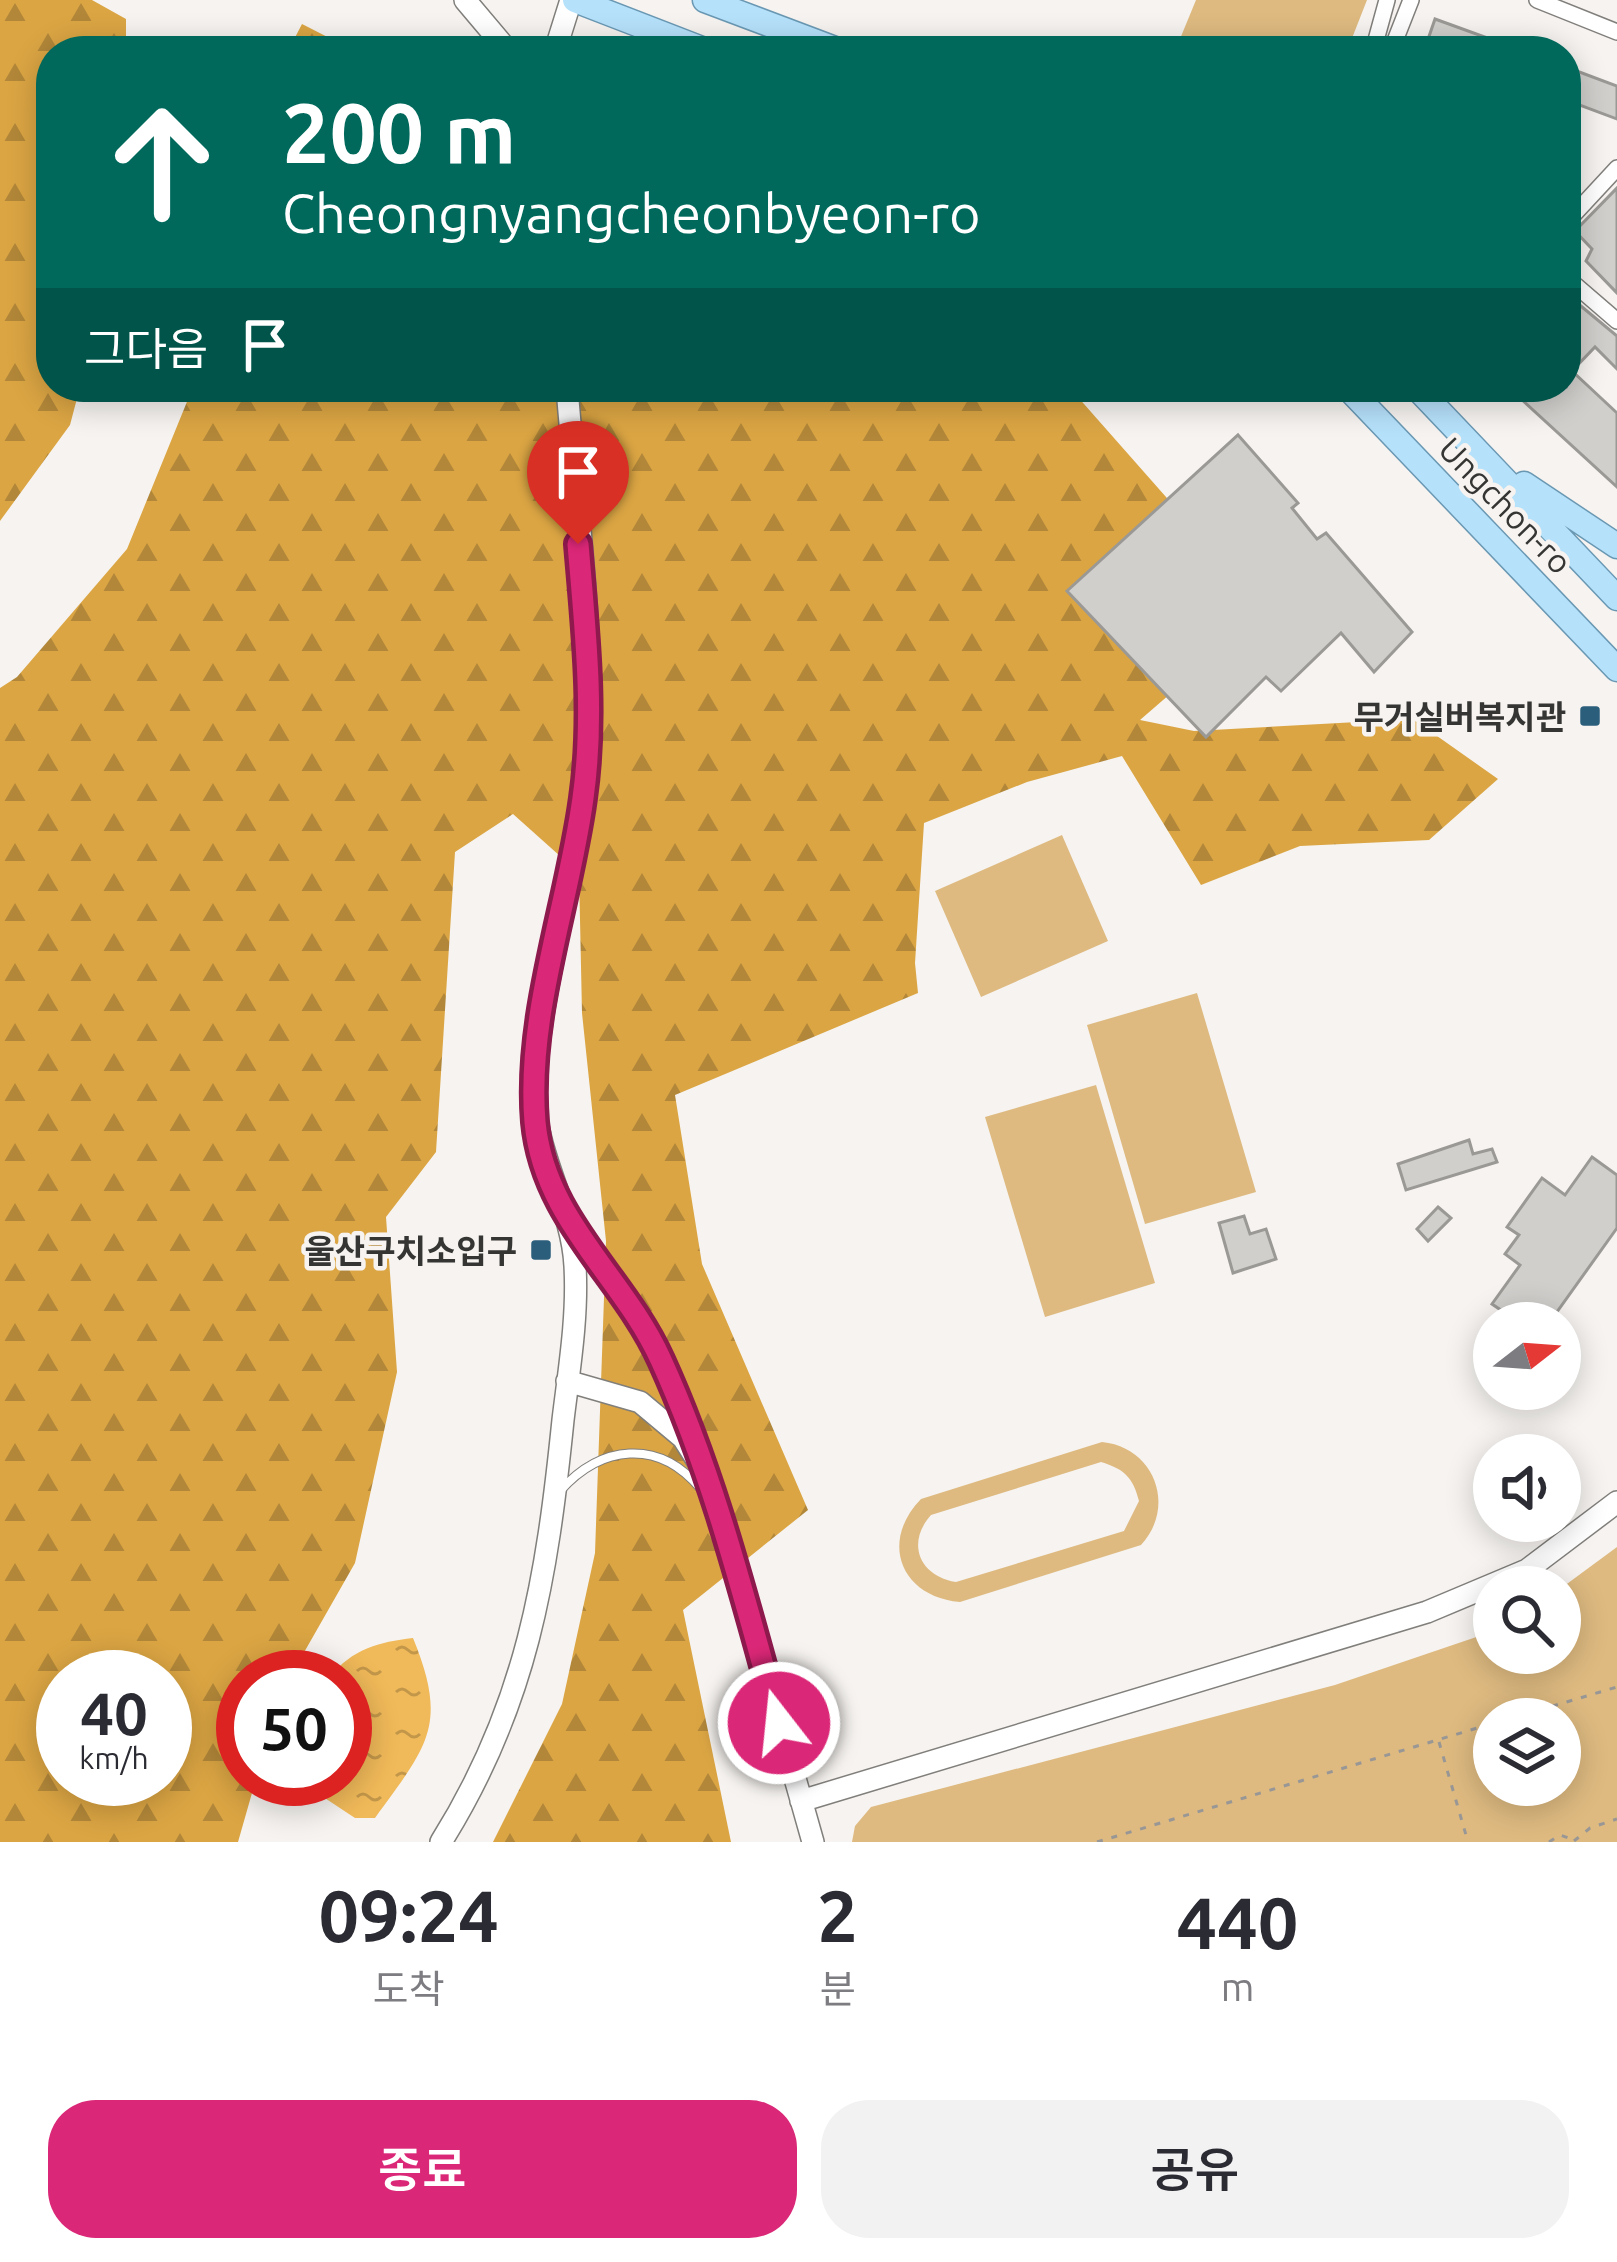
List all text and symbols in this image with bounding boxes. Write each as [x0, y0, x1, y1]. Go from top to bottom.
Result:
icon: ahead [84, 84, 240, 240]
text: 200 m [282, 85, 516, 179]
text: Cheongnyangcheonbyeon-ro [282, 183, 981, 243]
icon: arrive [232, 312, 298, 378]
text: 그다음 [84, 323, 208, 374]
pin [527, 421, 629, 544]
street label: Ungchon-ro [1432, 430, 1580, 580]
icon: arrive [545, 439, 611, 505]
place label: 무거실버복지관 [1353, 698, 1566, 735]
marker: 무거실버복지관 [1577, 703, 1603, 729]
place label: 울산구치소입구 [304, 1232, 517, 1269]
marker: 울산구치소입구 [528, 1237, 554, 1263]
north arrow [1473, 1302, 1581, 1410]
map controls [1473, 1302, 1581, 1806]
button: sound [1473, 1434, 1581, 1542]
button: search [1473, 1566, 1581, 1674]
speed limit sign: 50 [216, 1650, 372, 1806]
position arrow [716, 1660, 842, 1786]
text: 40 [80, 1679, 148, 1746]
button: layers [1473, 1698, 1581, 1806]
text: km/h [79, 1741, 149, 1775]
text: 09:24 [319, 1875, 499, 1956]
text: 2 [817, 1875, 858, 1956]
text: 440 [1177, 1882, 1298, 1963]
text: m [1221, 1965, 1254, 2008]
text: 도착 [373, 1967, 445, 2010]
text: 분 [820, 1967, 856, 2010]
button: 종료 [48, 2100, 797, 2238]
button: 공유 [821, 2100, 1569, 2238]

